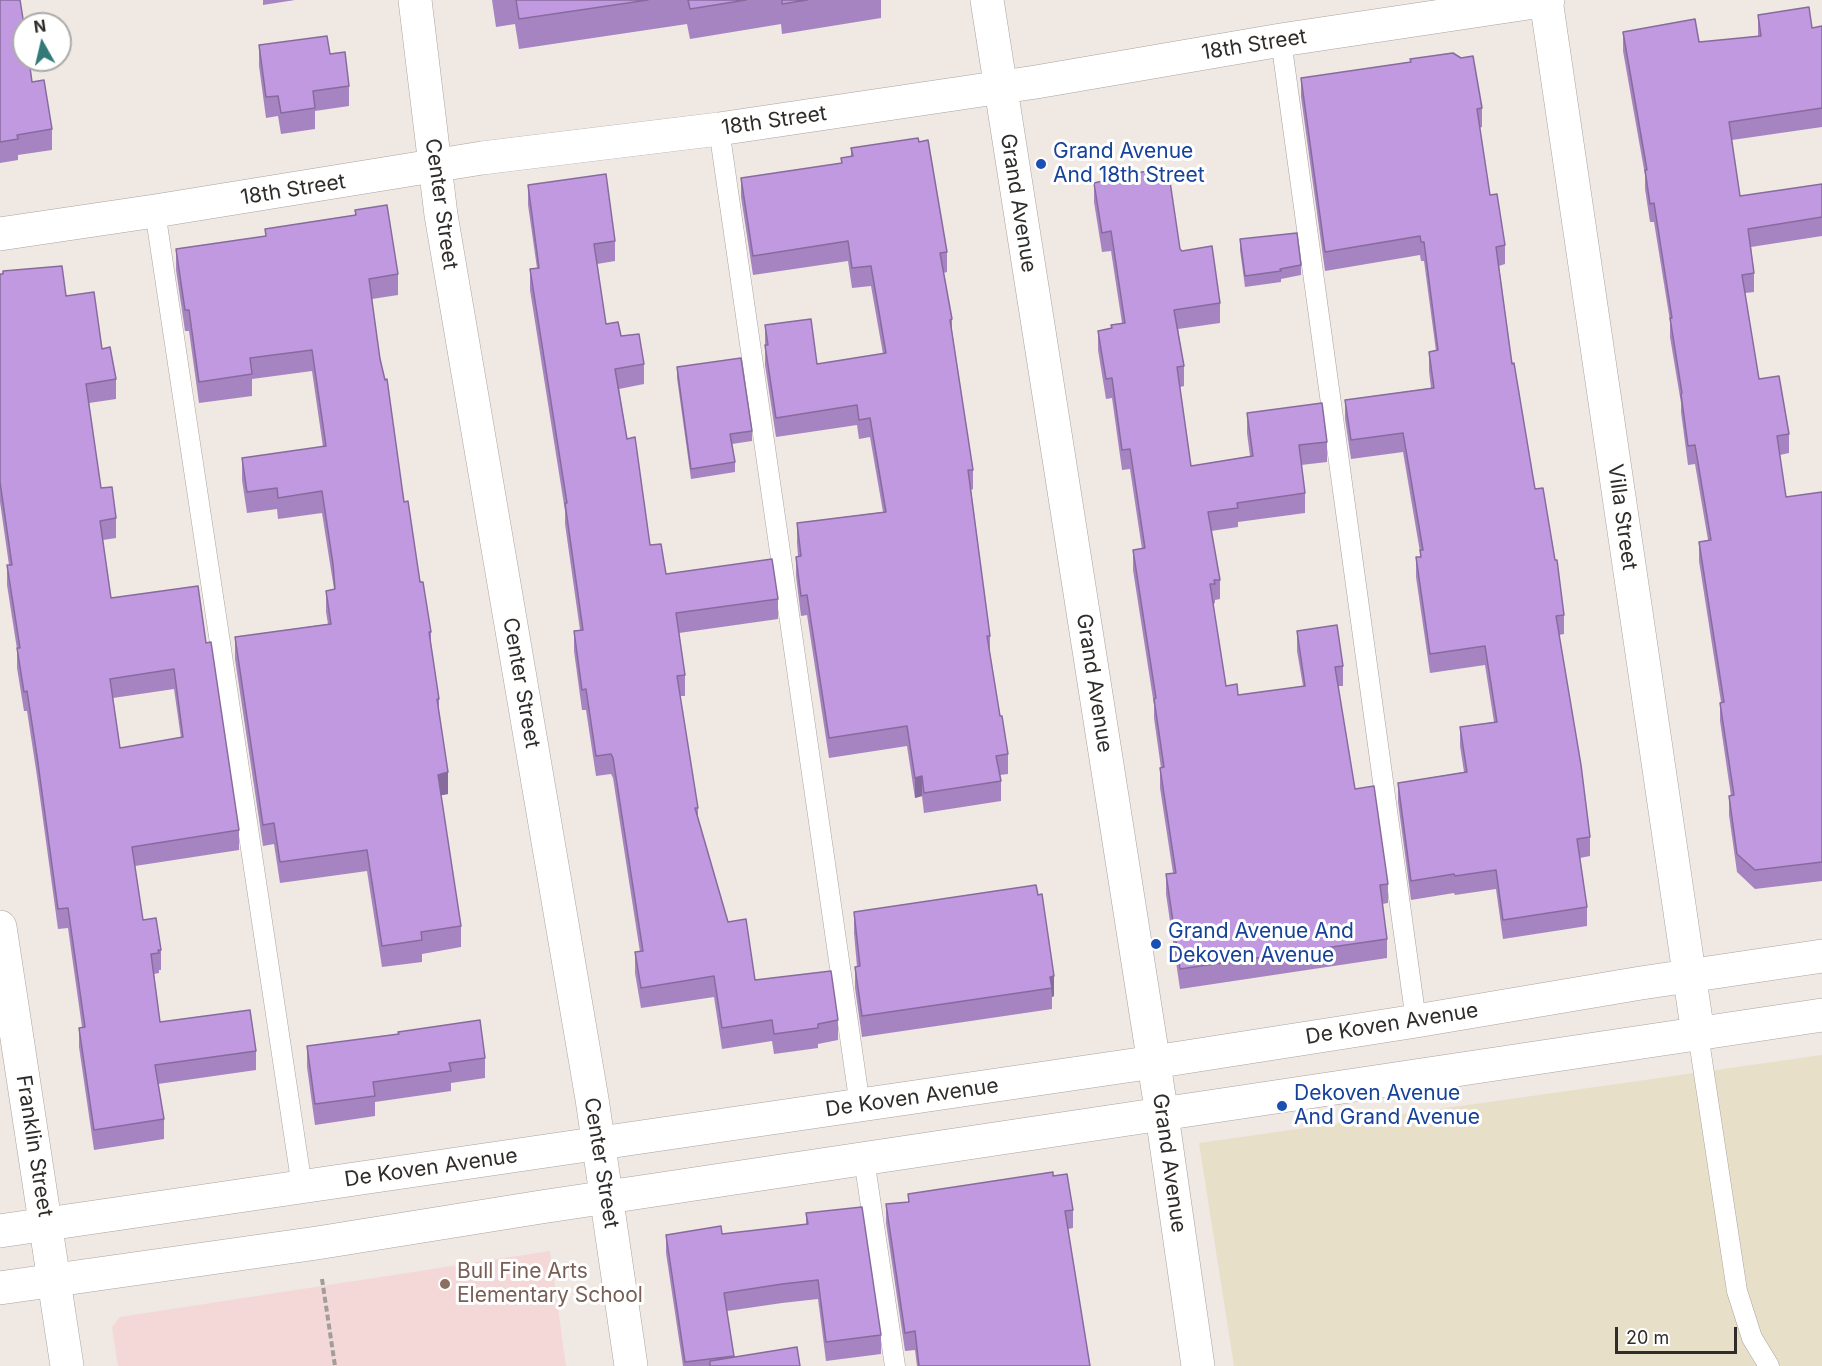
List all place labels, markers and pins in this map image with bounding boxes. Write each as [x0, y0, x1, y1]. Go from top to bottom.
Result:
place label: Grand Avenue And 18th Street [1053, 139, 1205, 189]
marker: Grand Avenue And 18th Street [1034, 157, 1048, 171]
place label: Grand Avenue And Dekoven Avenue [1168, 919, 1354, 969]
marker: Grand Avenue And Dekoven Avenue [1149, 937, 1163, 951]
place label: Dekoven Avenue And Grand Avenue [1294, 1081, 1480, 1131]
marker: Dekoven Avenue And Grand Avenue [1275, 1099, 1289, 1113]
place label: Bull Fine Arts Elementary School [457, 1259, 643, 1309]
marker: Bull Fine Arts Elementary School [438, 1277, 452, 1291]

